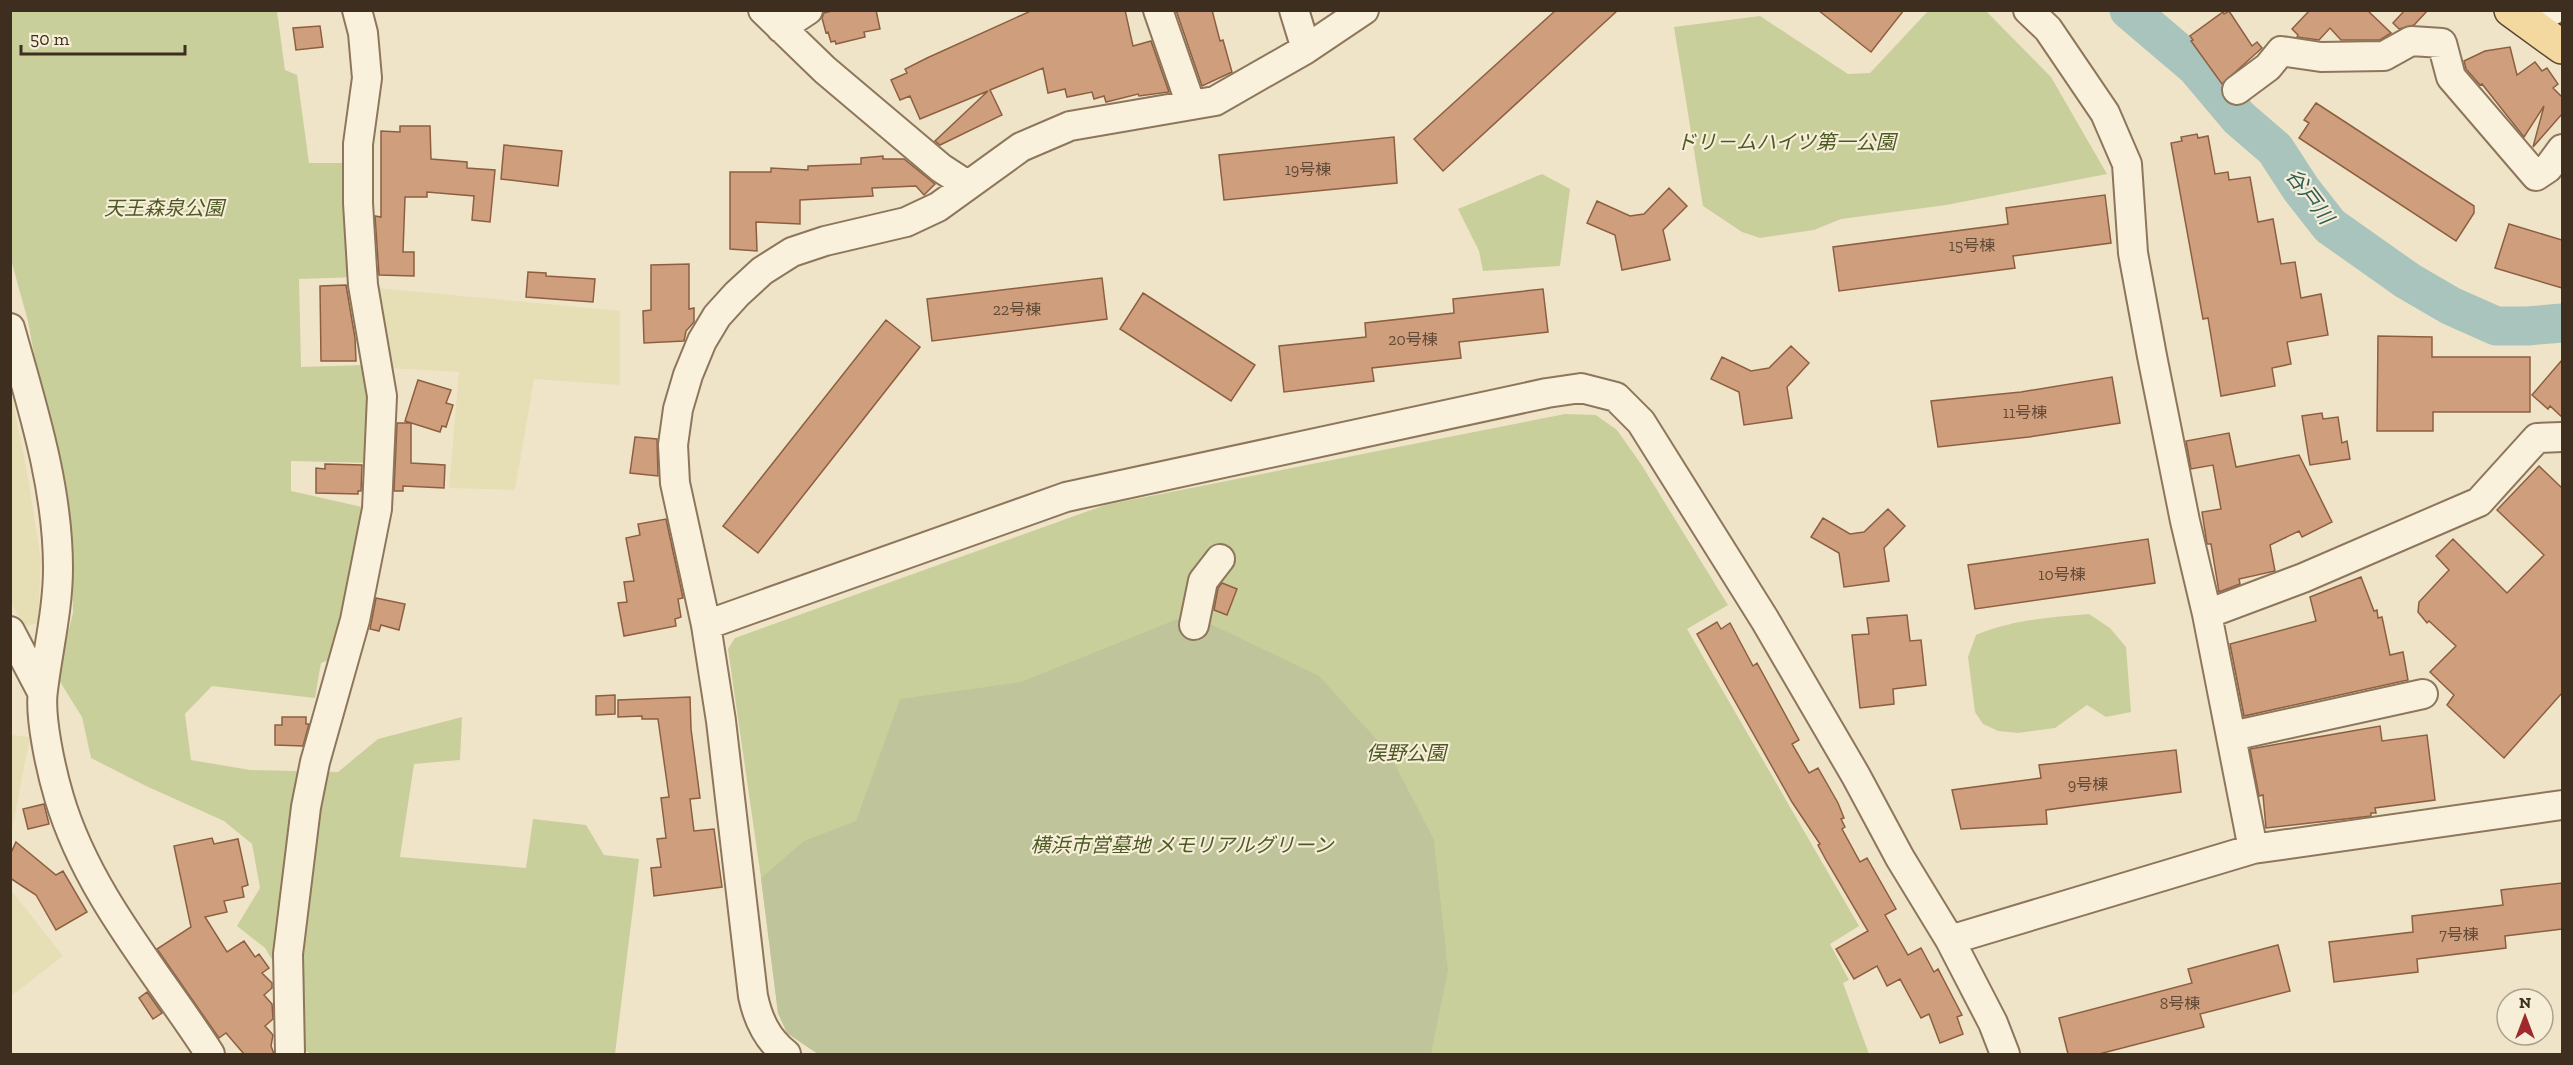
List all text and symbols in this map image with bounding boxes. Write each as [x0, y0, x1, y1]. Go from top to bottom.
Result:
scale bar [21, 18, 184, 56]
text: 50 m [30, 28, 70, 50]
park label: ドリ－ムハイツ第一公園 [1676, 130, 1899, 154]
house number: 19号棟 [1285, 160, 1331, 179]
water label: 谷戸川 [2281, 163, 2340, 230]
park label: 天王森泉公園 [104, 196, 227, 220]
house number: 15号棟 [1949, 236, 1995, 255]
house number: 22号棟 [993, 300, 1041, 319]
house number: 20号棟 [1388, 330, 1438, 349]
house number: 11号棟 [2003, 403, 2047, 422]
house number: 10号棟 [2038, 565, 2086, 584]
park label: 俣野公園 [1366, 741, 1449, 765]
house number: 9号棟 [2068, 775, 2108, 794]
park label: 横浜市営墓地 メモリアルグリーン [1030, 833, 1335, 857]
house number: 7号棟 [2439, 925, 2479, 944]
north arrow [2495, 987, 2555, 1047]
text: N [2519, 993, 2531, 1012]
house number: 8号棟 [2160, 994, 2200, 1013]

